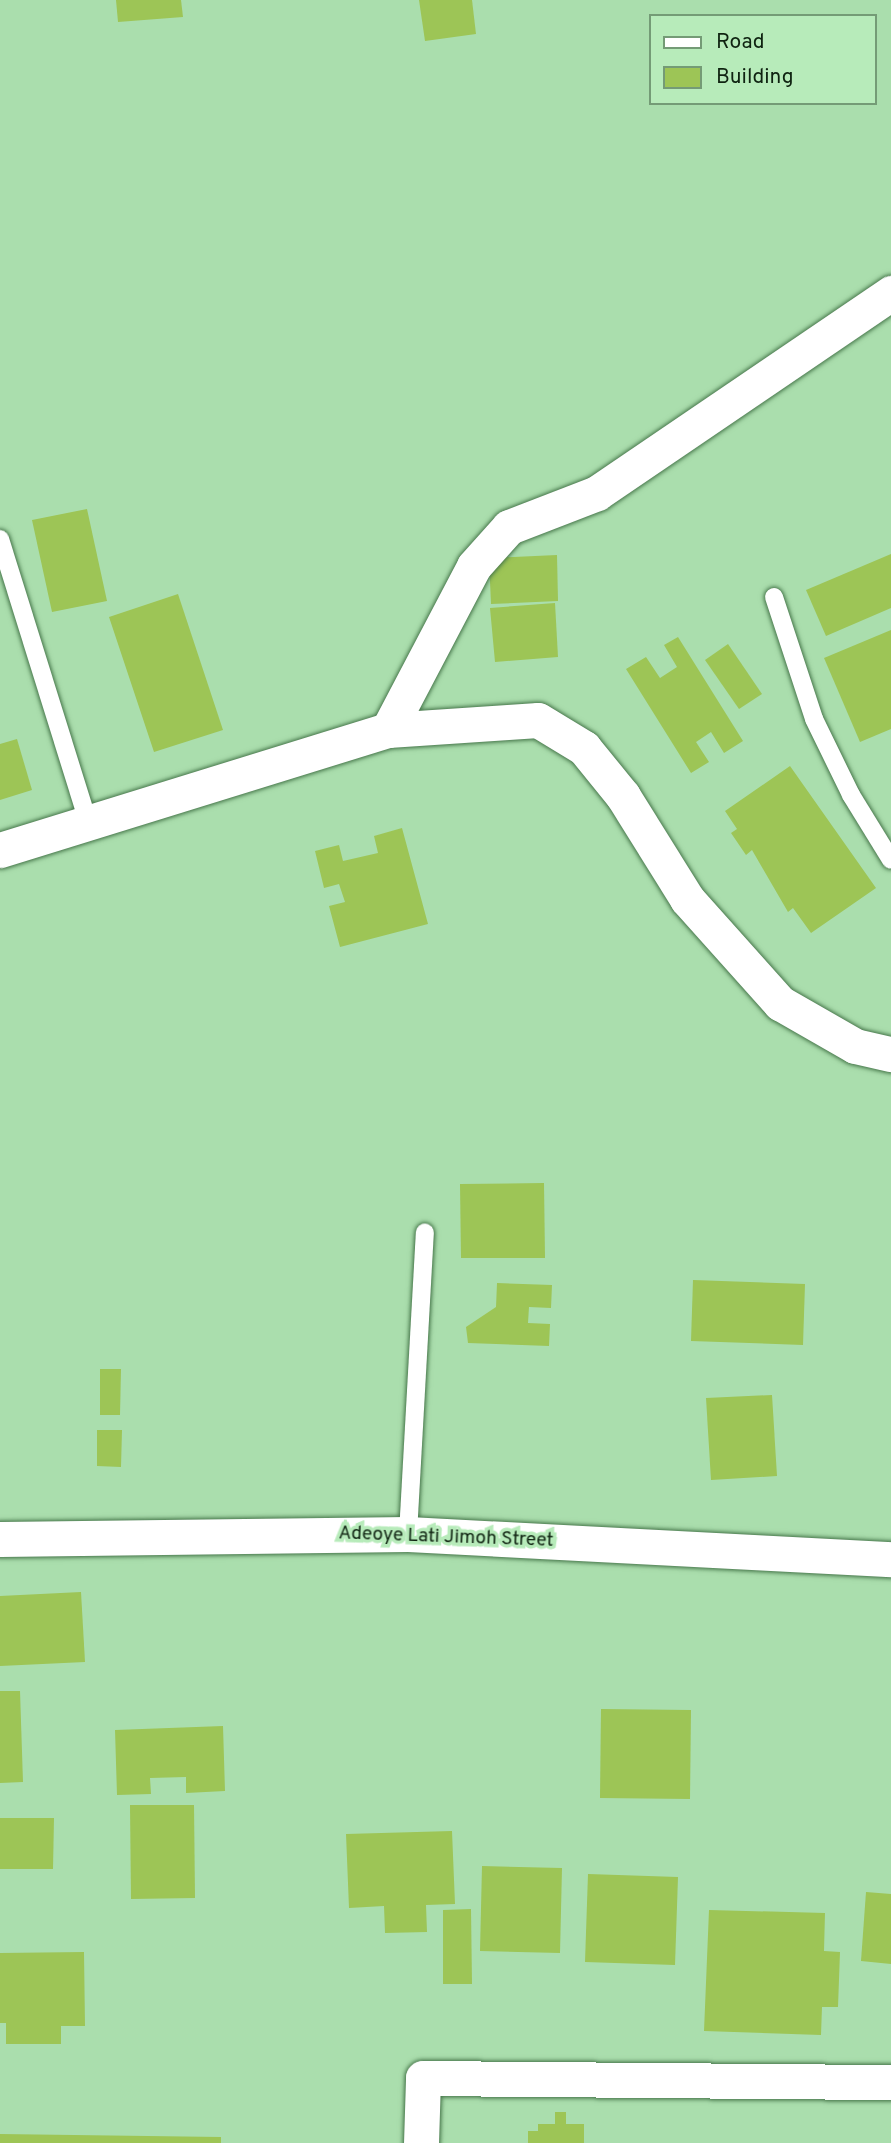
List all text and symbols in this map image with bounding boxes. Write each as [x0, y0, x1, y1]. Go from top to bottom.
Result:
legend [650, 14, 877, 105]
text: Road [716, 29, 765, 56]
text: Building [716, 64, 794, 91]
street label: Adeoye Lati Jimoh Street [338, 1523, 554, 1553]

